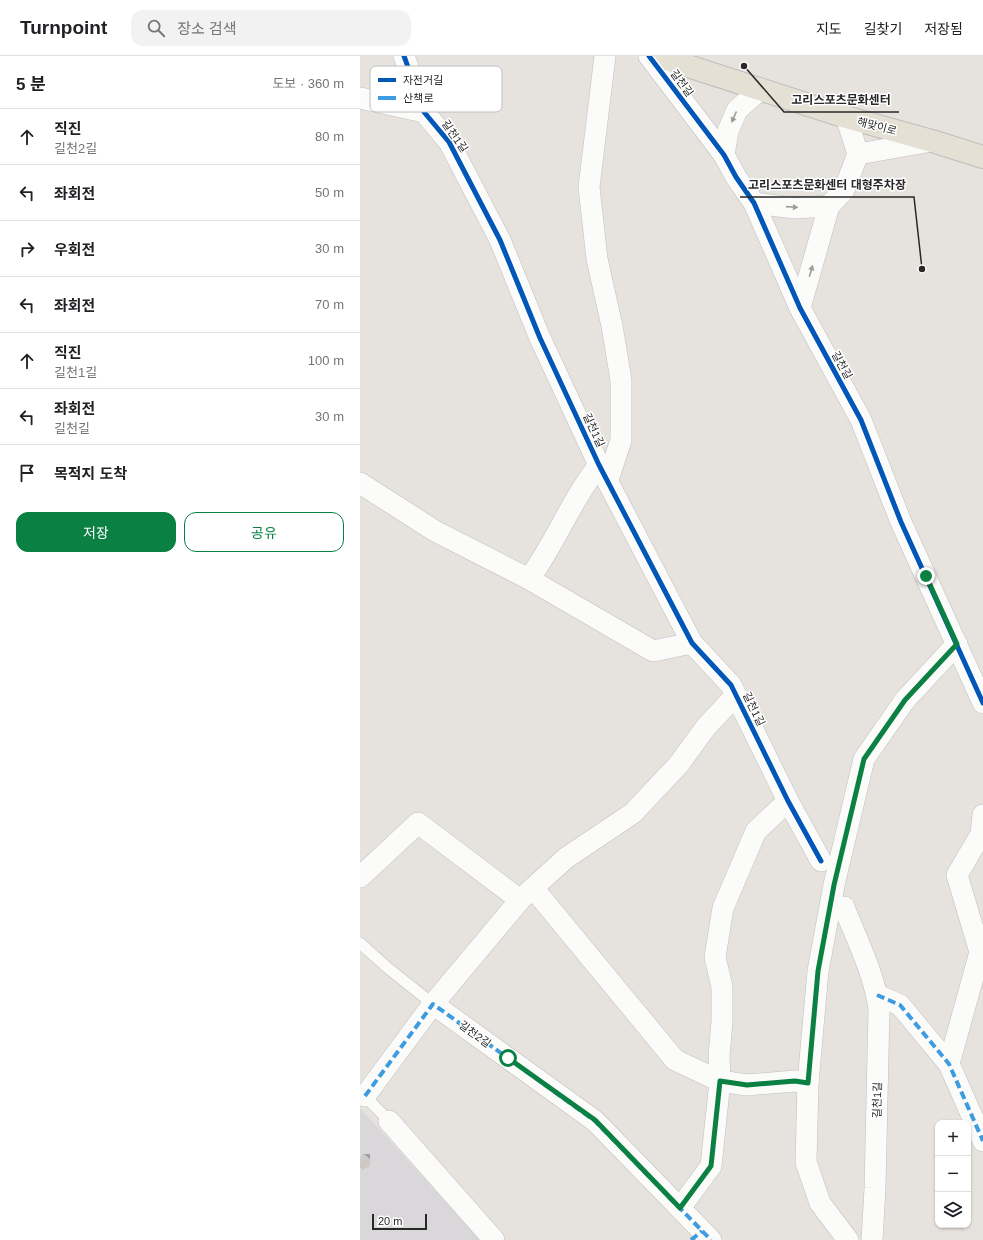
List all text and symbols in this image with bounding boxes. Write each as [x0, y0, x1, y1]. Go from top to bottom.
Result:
search box [131, 10, 411, 46]
text: Turnpoint [20, 17, 107, 38]
icon: search [145, 17, 167, 39]
text: 장소 검색 [177, 20, 237, 37]
text: 지도 [816, 21, 842, 37]
text: 길찾기 [864, 21, 902, 37]
text: 저장됨 [924, 21, 963, 37]
legend [370, 66, 502, 112]
street label: 길천길 [668, 67, 696, 99]
text: 자전거길 [403, 74, 443, 86]
text: 5 분 [16, 75, 46, 94]
text: 도보 · 360 m [272, 76, 344, 91]
callout: 고리스포츠문화센터 [784, 88, 899, 112]
text: 산책로 [403, 92, 433, 104]
text: 고리스포츠문화센터 [791, 93, 891, 107]
one-way arrow [731, 111, 737, 122]
street label: 해맞이로 [856, 115, 898, 137]
street label: 길천1길 [440, 118, 470, 154]
text: 직진 [54, 120, 82, 137]
icon: ahead [16, 126, 38, 148]
text: 80 m [315, 129, 344, 144]
text: 길천2길 [54, 141, 97, 156]
callout: 고리스포츠문화센터 대형주차장 [740, 173, 914, 197]
text: 고리스포츠문화센터 대형주차장 [748, 178, 906, 192]
icon: left [16, 182, 38, 204]
text: 좌회전 [54, 185, 95, 202]
text: 50 m [315, 185, 344, 200]
one-way arrow [786, 204, 798, 211]
icon: right [16, 238, 38, 260]
text: 우회전 [54, 241, 95, 258]
text: 30 m [315, 241, 344, 256]
one-way arrow [808, 265, 814, 277]
icon: left [16, 294, 38, 316]
text: 좌회전 [54, 297, 95, 314]
text: 70 m [315, 297, 344, 312]
text: 직진 [54, 344, 82, 361]
street label: 길천길 [829, 349, 855, 381]
icon: ahead [16, 350, 38, 372]
text: 100 m [308, 353, 344, 368]
text: 길천1길 [54, 365, 97, 380]
text: 좌회전 [54, 400, 95, 417]
icon: left [16, 406, 38, 428]
text: 30 m [315, 409, 344, 424]
street label: 길천1길 [581, 411, 607, 449]
text: 길천길 [54, 421, 90, 436]
icon: arrive [16, 462, 38, 484]
text: 목적지 도착 [54, 465, 127, 482]
button: 저장 [16, 512, 176, 552]
button: 공유 [184, 512, 344, 552]
route end [917, 567, 935, 585]
street label: 길천1길 [741, 690, 767, 728]
street label: 길천2길 [457, 1018, 493, 1050]
route start [499, 1049, 517, 1067]
street label: 길천1길 [871, 1082, 883, 1118]
map controls [935, 1120, 971, 1228]
button: + [935, 1120, 971, 1156]
button: − [935, 1156, 971, 1192]
button: layers [935, 1192, 971, 1228]
scale bar [372, 1212, 427, 1231]
text: 20 m [378, 1215, 402, 1227]

